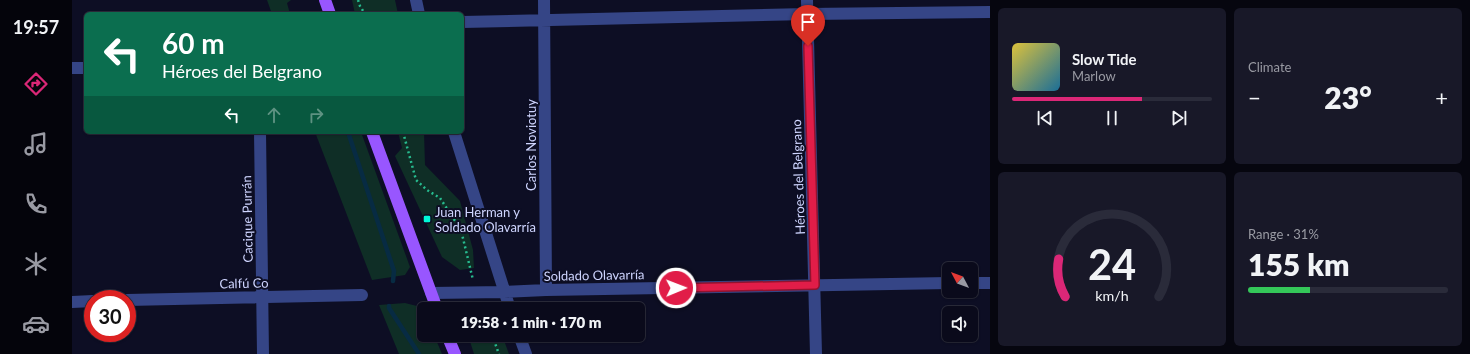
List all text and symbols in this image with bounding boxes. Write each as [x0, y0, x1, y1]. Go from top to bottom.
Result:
pin [791, 5, 825, 46]
icon: arrive [797, 11, 819, 33]
text: 19:57 [13, 16, 59, 38]
text: 60 m [162, 26, 225, 60]
icon: left [96, 28, 148, 80]
text: Slow Tide [1072, 50, 1137, 68]
text: Climate [1248, 59, 1291, 75]
text: Héroes del Belgrano [162, 60, 322, 82]
text: Marlow [1072, 68, 1116, 84]
icon: directions [22, 70, 50, 98]
text: 23° [1324, 79, 1372, 115]
text: − [1248, 84, 1261, 111]
text: + [1435, 84, 1448, 111]
street label: Carlos Noviotuy [523, 99, 539, 191]
icon: left [221, 104, 243, 126]
icon: ahead [263, 104, 285, 126]
icon: right [305, 104, 327, 126]
icon: previous [1034, 107, 1056, 129]
icon: pause [1101, 107, 1123, 129]
icon: next [1168, 107, 1190, 129]
street label: Héroes del Belgrano [788, 119, 808, 235]
icon: music [22, 130, 50, 158]
street label: Cacique Purrán [238, 175, 256, 263]
icon: phone [22, 190, 50, 218]
place label: Juan Herman y Soldado Olavarría [435, 204, 536, 235]
marker: Juan Herman y Soldado Olavarría [422, 214, 432, 224]
text: Range · 31% [1248, 226, 1319, 242]
text: 24 [1088, 239, 1136, 289]
text: 155 km [1248, 246, 1349, 282]
icon: climate [22, 250, 50, 278]
north arrow [942, 262, 978, 298]
map controls [942, 262, 978, 342]
street label: Soldado Olavarría [543, 266, 645, 284]
position arrow [655, 267, 697, 309]
street label: Calfú Co [219, 275, 269, 291]
text: km/h [1095, 287, 1129, 304]
speed limit sign: 30 [84, 290, 136, 342]
button: sound [942, 306, 978, 342]
icon: car [22, 310, 50, 338]
text: 19:58 · 1 min · 170 m [460, 313, 602, 331]

